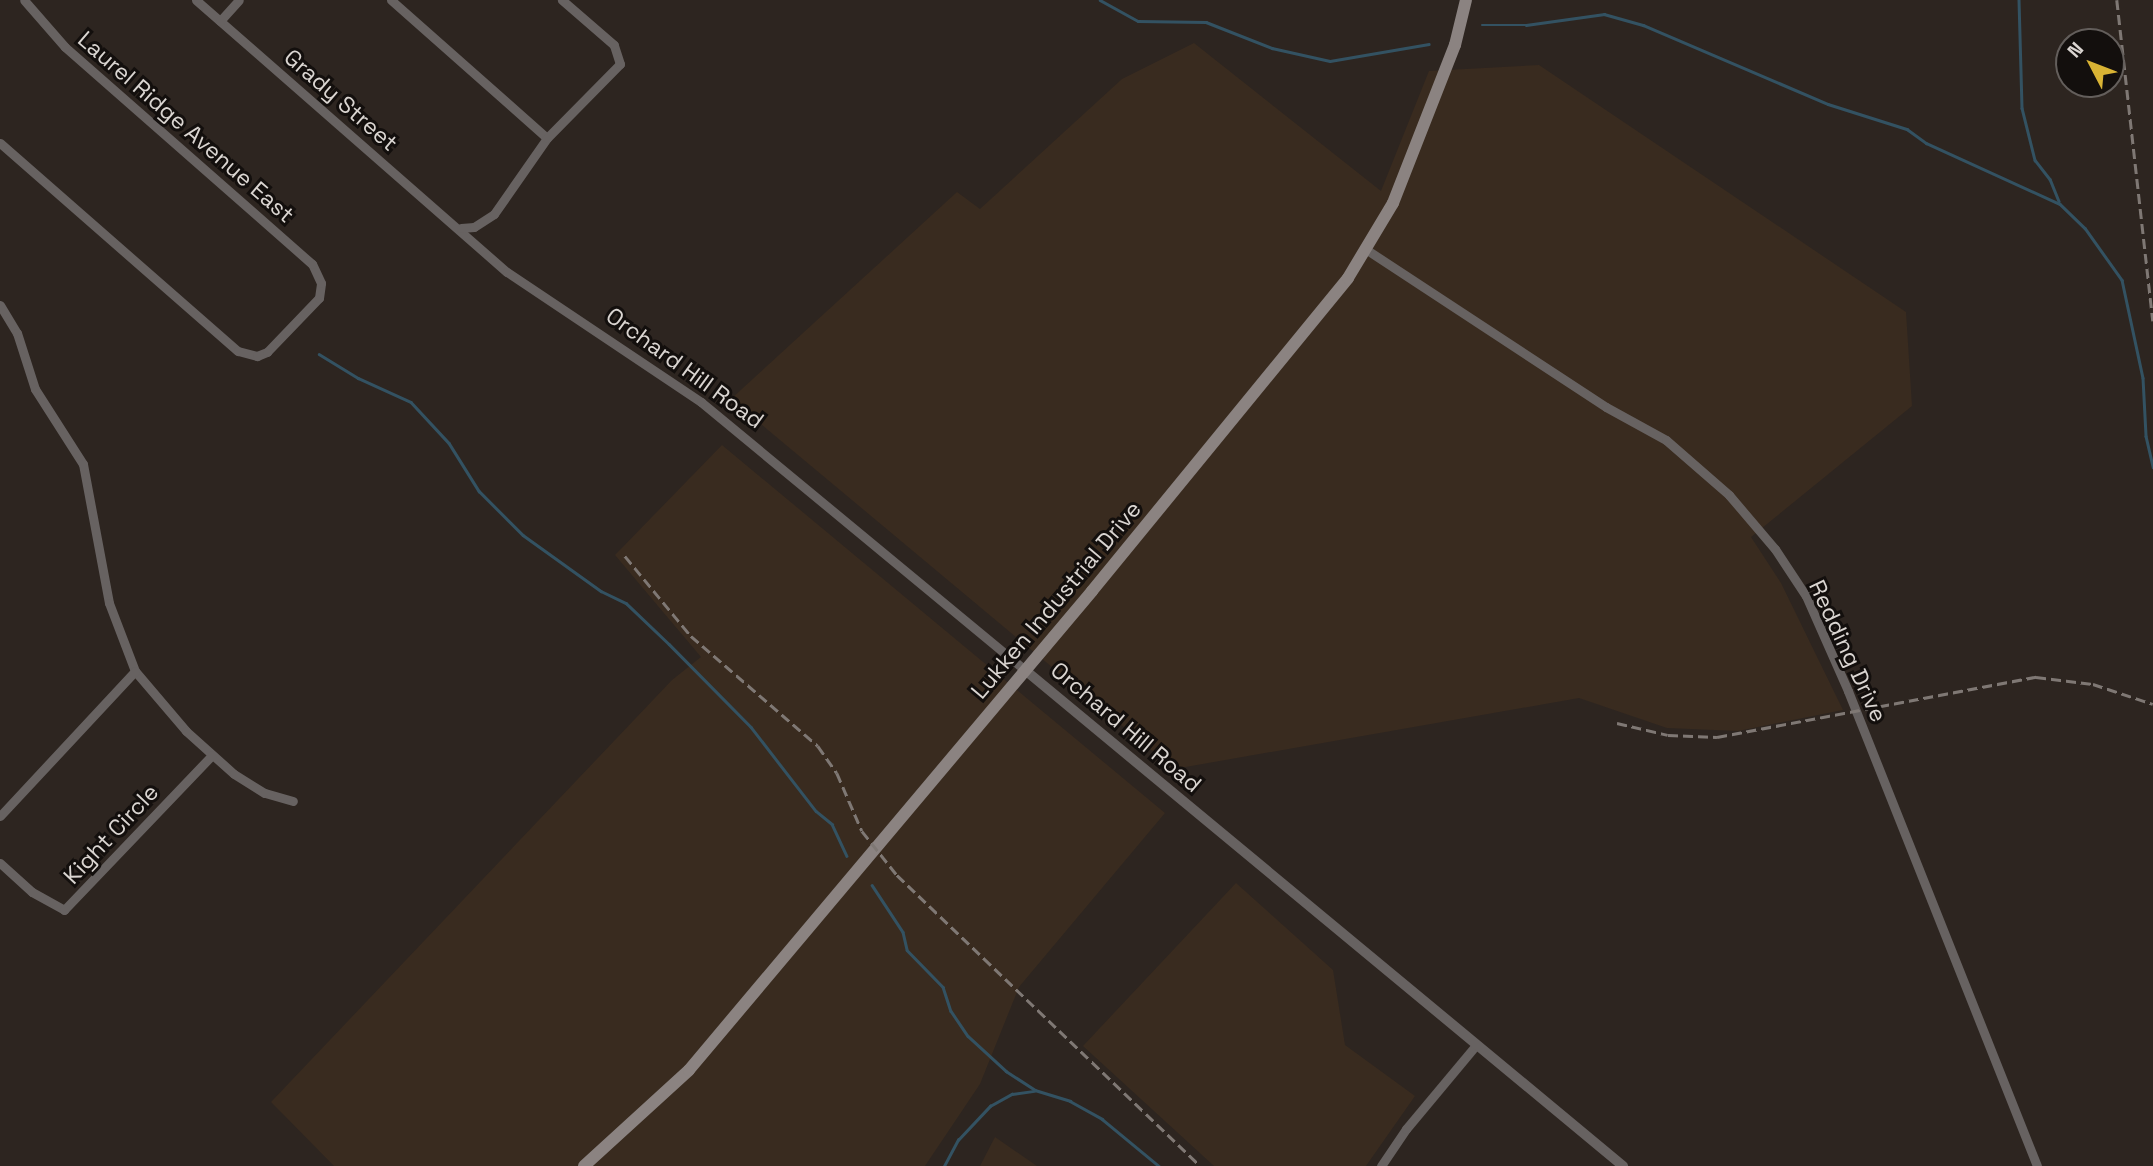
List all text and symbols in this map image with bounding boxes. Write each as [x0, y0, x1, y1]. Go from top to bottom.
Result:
street label: Laurel Ridge Avenue East [72, 25, 300, 229]
north arrow [2055, 28, 2125, 98]
text: N [2062, 37, 2089, 63]
street label: Grady Street [279, 43, 403, 157]
street label: Orchard Hill Road [601, 302, 769, 434]
street label: Lukken Industrial Drive [965, 496, 1147, 704]
street label: Redding Drive [1803, 576, 1893, 726]
street label: Orchard Hill Road [1045, 656, 1207, 798]
street label: Kight Circle [58, 778, 164, 890]

